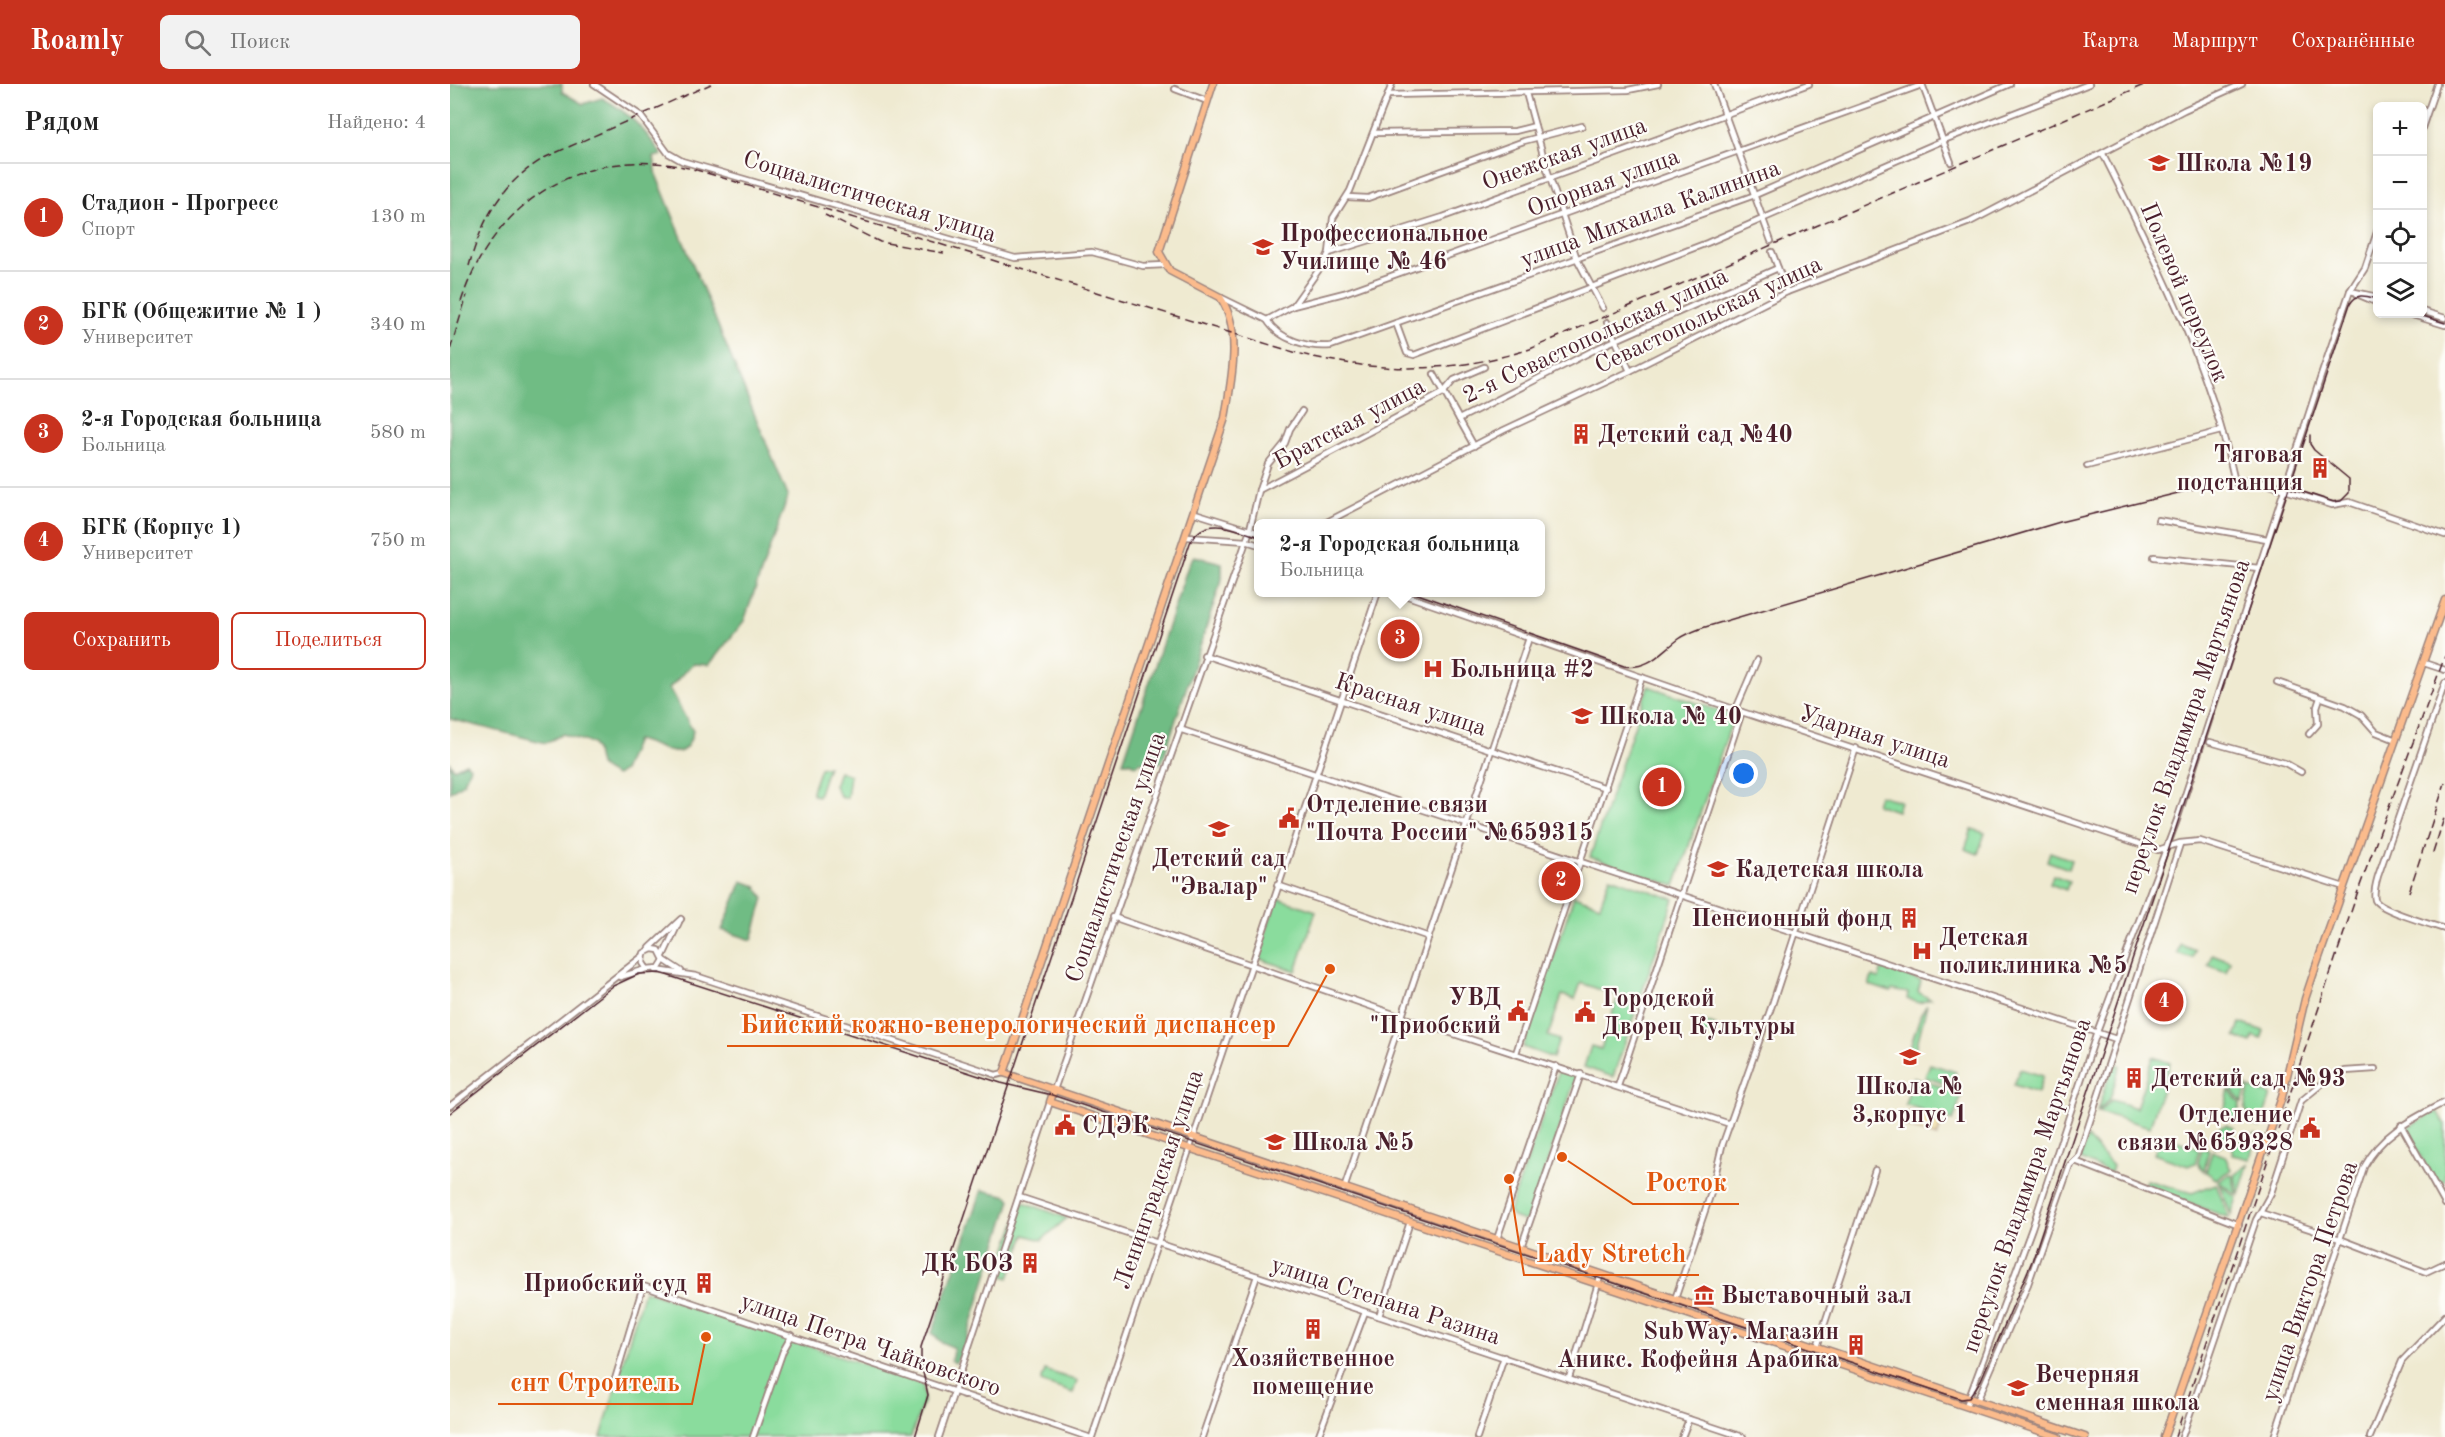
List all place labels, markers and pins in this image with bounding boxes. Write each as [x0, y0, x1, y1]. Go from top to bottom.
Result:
school or university icon: Школа №19 [2147, 151, 2171, 175]
place label: Школа №19 [2176, 153, 2312, 177]
place label: Профессиональное Училище № 46 [1280, 223, 1488, 275]
school or university icon: Профессиональное Училище № 46 [1251, 235, 1275, 259]
building icon: Детский сад №40 [1569, 422, 1593, 446]
place label: Детский сад №40 [1598, 424, 1793, 448]
place label: Тяговая подстанция [2177, 444, 2303, 496]
building icon: Тяговая подстанция [2308, 456, 2332, 480]
pin: 3 [1380, 616, 1420, 662]
hospital icon: Больница #2 [1421, 657, 1445, 681]
place label: Больница #2 [1450, 659, 1594, 683]
school or university icon: Школа № 40 [1570, 704, 1594, 728]
place label: Школа № 40 [1599, 706, 1742, 730]
pin: 1 [1642, 764, 1682, 810]
place label: Отделение связи "Почта России" №659315 [1306, 794, 1593, 846]
public building icon: Отделение связи "Почта России" №659315 [1277, 806, 1301, 830]
school or university icon: Детский сад "Эвалар" [1207, 817, 1231, 841]
place label: Детский сад "Эвалар" [1152, 848, 1286, 900]
school or university icon: Кадетская школа [1706, 857, 1730, 881]
pin: 2 [1542, 858, 1580, 904]
place label: Кадетская школа [1735, 859, 1924, 883]
building icon: Пенсионный фонд [1897, 906, 1921, 930]
place label: Пенсионный фонд [1691, 908, 1892, 932]
place label: Детская поликлиника №5 [1939, 927, 2128, 979]
hospital icon: Детская поликлиника №5 [1910, 939, 1934, 963]
pin: 4 [2144, 980, 2184, 1024]
place label: УВД "Приобский [1370, 987, 1501, 1039]
place label: Городской Дворец Культуры [1602, 988, 1796, 1040]
public building icon: УВД "Приобский [1506, 999, 1530, 1023]
public building icon: Городской Дворец Культуры [1573, 1000, 1597, 1024]
callout: Бийский кожно-венерологический диспансер [727, 1002, 1288, 1046]
school or university icon: Школа № 3,корпус 1 [1898, 1045, 1922, 1069]
building icon: Детский сад №93 [2122, 1066, 2146, 1090]
place label: Детский сад №93 [2151, 1068, 2346, 1092]
place label: Школа № 3,корпус 1 [1852, 1076, 1968, 1128]
place label: Отделение связи №659328 [2117, 1104, 2293, 1156]
public building icon: СДЭК [1053, 1113, 1077, 1137]
place label: СДЭК [1082, 1115, 1150, 1139]
public building icon: Отделение связи №659328 [2298, 1116, 2322, 1140]
school or university icon: Школа №5 [1263, 1130, 1287, 1154]
place label: Школа №5 [1292, 1131, 1414, 1156]
callout: Росток [1633, 1160, 1739, 1204]
callout: Lady Stretch [1524, 1231, 1699, 1275]
building icon: ДК БОЗ [1018, 1251, 1042, 1275]
place label: ДК БОЗ [922, 1253, 1013, 1277]
building icon: Приобский суд [692, 1271, 716, 1295]
place label: Приобский суд [523, 1273, 687, 1297]
museum icon: Выставочный зал [1692, 1283, 1716, 1307]
place label: Выставочный зал [1721, 1285, 1912, 1309]
building icon: Хозяйственное помещение [1301, 1317, 1325, 1341]
place label: SubWay. Магазин Аникс. Кофейня Арабика [1557, 1321, 1839, 1373]
building icon: SubWay. Магазин Аникс. Кофейня Арабика [1844, 1333, 1868, 1357]
place label: Хозяйственное помещение [1231, 1348, 1395, 1400]
callout: снт Строитель [498, 1360, 692, 1404]
place label: Вечерняя сменная школа [2035, 1364, 2200, 1416]
school or university icon: Вечерняя сменная школа [2006, 1376, 2030, 1400]

